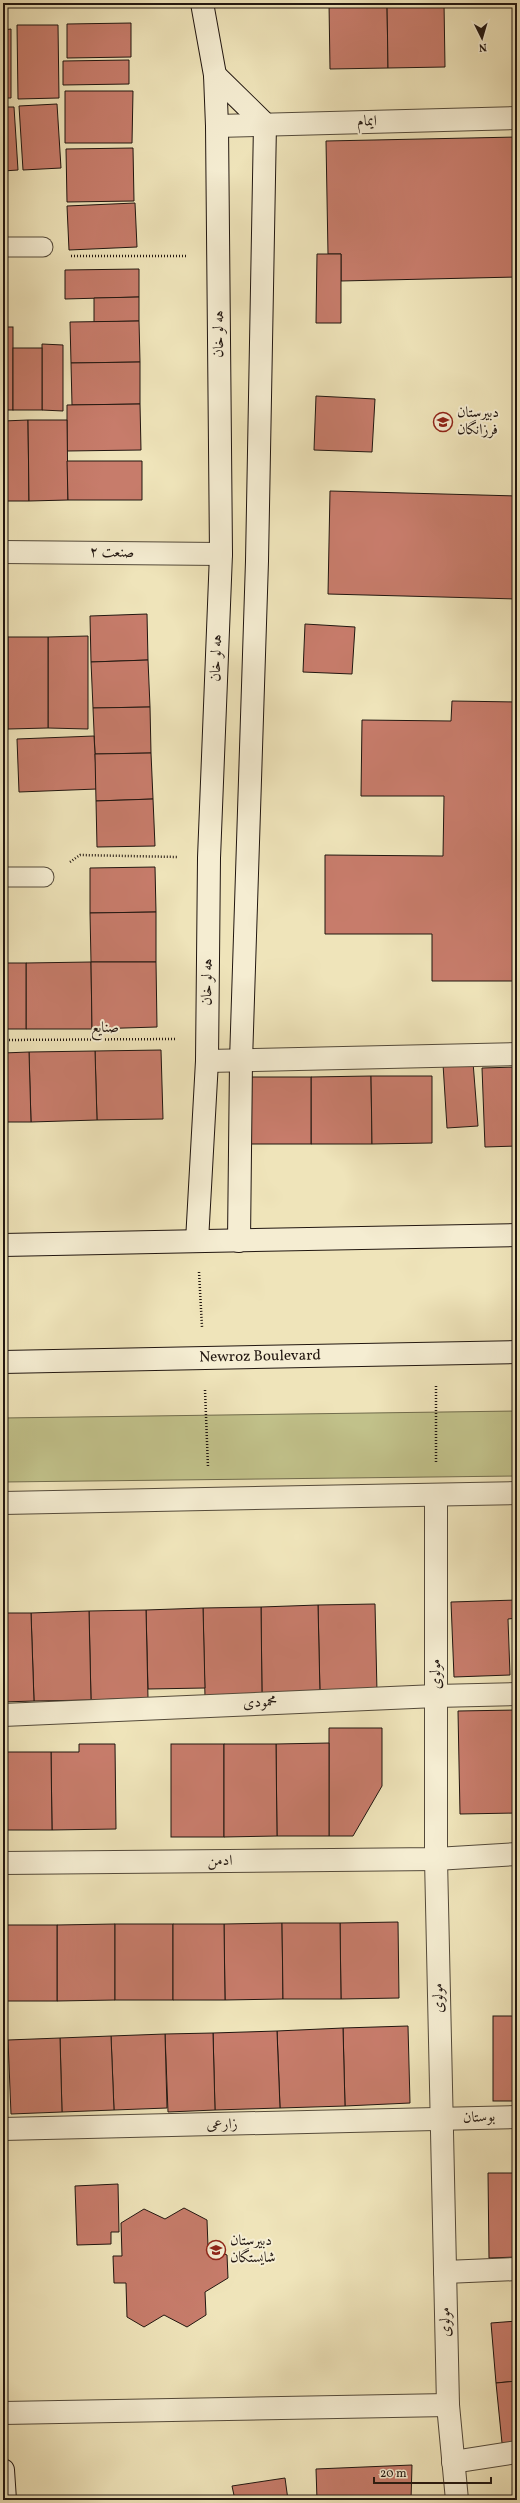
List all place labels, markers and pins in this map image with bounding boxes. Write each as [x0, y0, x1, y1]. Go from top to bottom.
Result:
place label: دبیرستان فرزانگان [457, 403, 499, 441]
school or university icon: دبیرستان فرزانگان [432, 411, 454, 433]
place label: دبیرستان شایستگان [230, 2231, 276, 2269]
school or university icon: دبیرستان شایستگان [205, 2239, 227, 2261]

